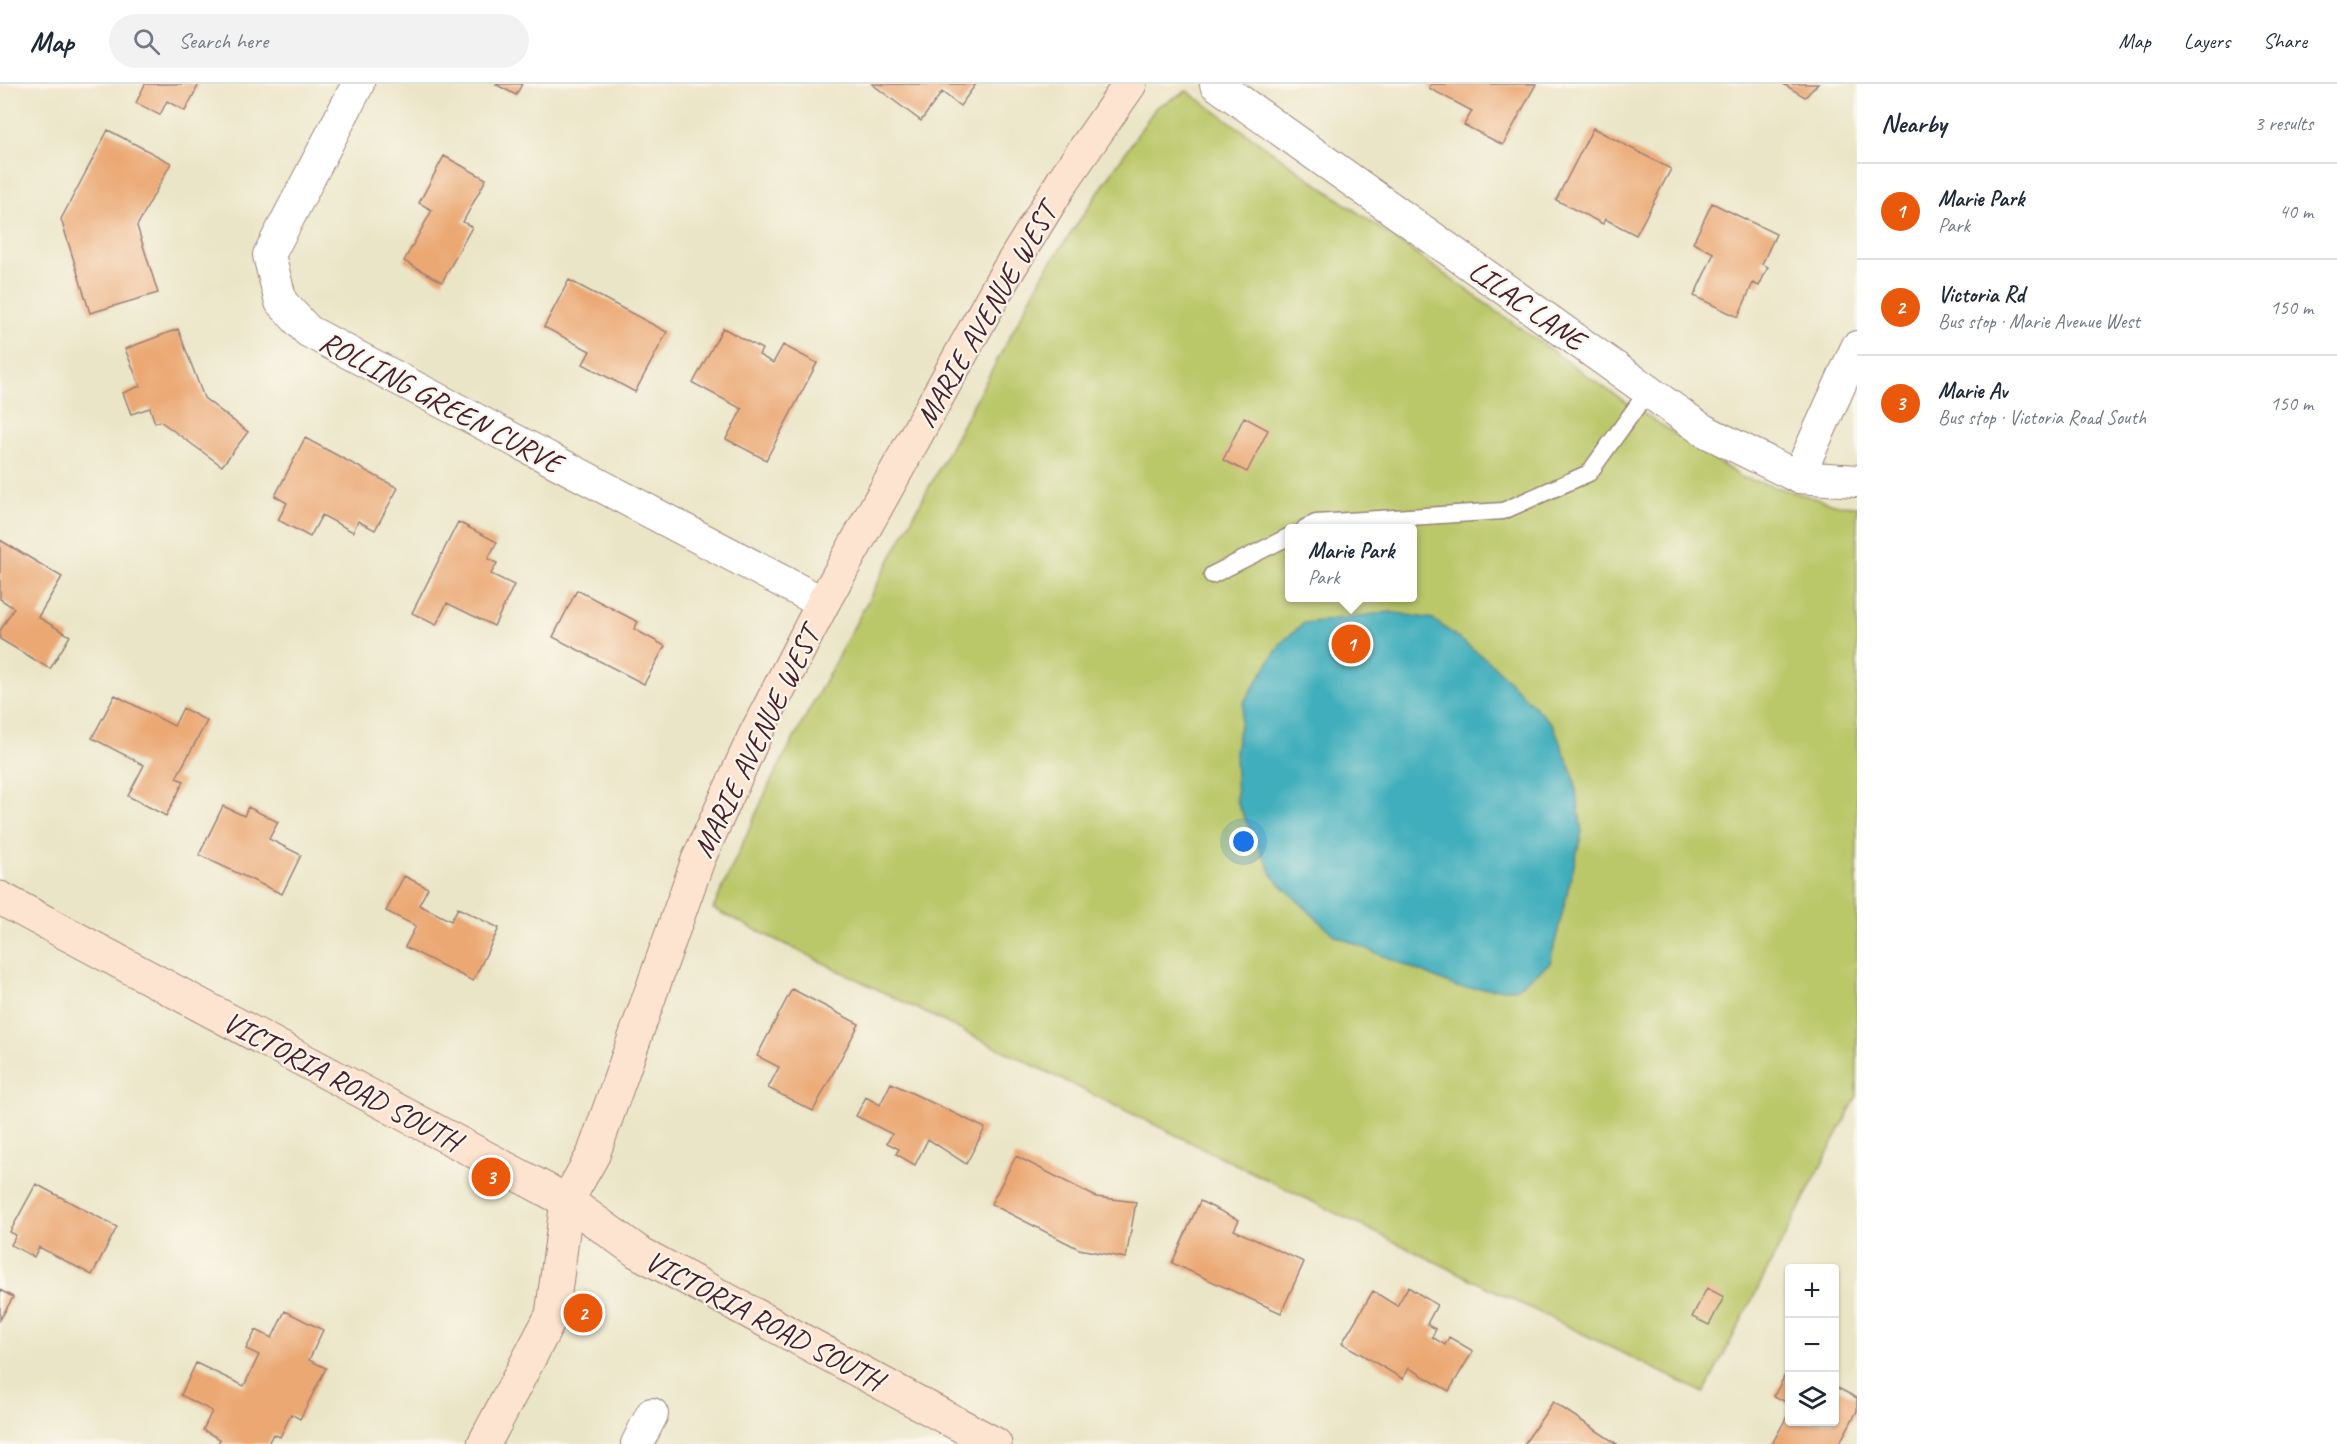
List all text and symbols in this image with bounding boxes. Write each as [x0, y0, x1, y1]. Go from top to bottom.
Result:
search box [109, 14, 529, 68]
text: Map [30, 24, 73, 59]
icon: search [130, 25, 163, 58]
text: Search here [178, 27, 268, 55]
text: Map [2118, 28, 2151, 54]
text: Layers [2184, 28, 2230, 54]
text: Share [2263, 28, 2307, 54]
text: Nearby [1881, 107, 1946, 140]
text: 3 results [2254, 111, 2313, 136]
text: Marie Park [1938, 185, 2024, 213]
street label: MARIE AVENUE WEST [907, 191, 1069, 434]
text: 1 [1896, 199, 1905, 224]
text: 40 m [2279, 199, 2313, 224]
text: Park [1938, 213, 1970, 238]
street label: LILAC LANE [1462, 251, 1596, 361]
text: Victoria Rd [1938, 281, 2024, 309]
text: 2 [1896, 295, 1905, 320]
text: 150 m [2270, 295, 2313, 320]
text: Bus stop · Marie Avenue West [1938, 309, 2140, 334]
street label: ROLLING GREEN CURVE [313, 322, 572, 484]
text: Marie Av [1938, 377, 2007, 405]
text: 3 [1896, 391, 1905, 416]
text: 150 m [2270, 391, 2313, 416]
text: Bus stop · Victoria Road South [1938, 405, 2146, 430]
popup [1285, 524, 1417, 602]
text: Marie Park [1308, 537, 1394, 565]
text: Park [1308, 565, 1340, 590]
street label: MARIE AVENUE WEST [684, 615, 831, 863]
pin: 1 [1332, 622, 1370, 666]
your location [1229, 827, 1258, 856]
street label: VICTORIA ROAD SOUTH [217, 1002, 472, 1162]
pin: 3 [472, 1154, 510, 1200]
street label: VICTORIA ROAD SOUTH [639, 1241, 894, 1401]
map controls [1785, 1264, 1839, 1426]
button: + [1785, 1264, 1839, 1318]
pin: 2 [564, 1290, 602, 1336]
button: − [1785, 1318, 1839, 1372]
button: layers [1785, 1372, 1839, 1426]

